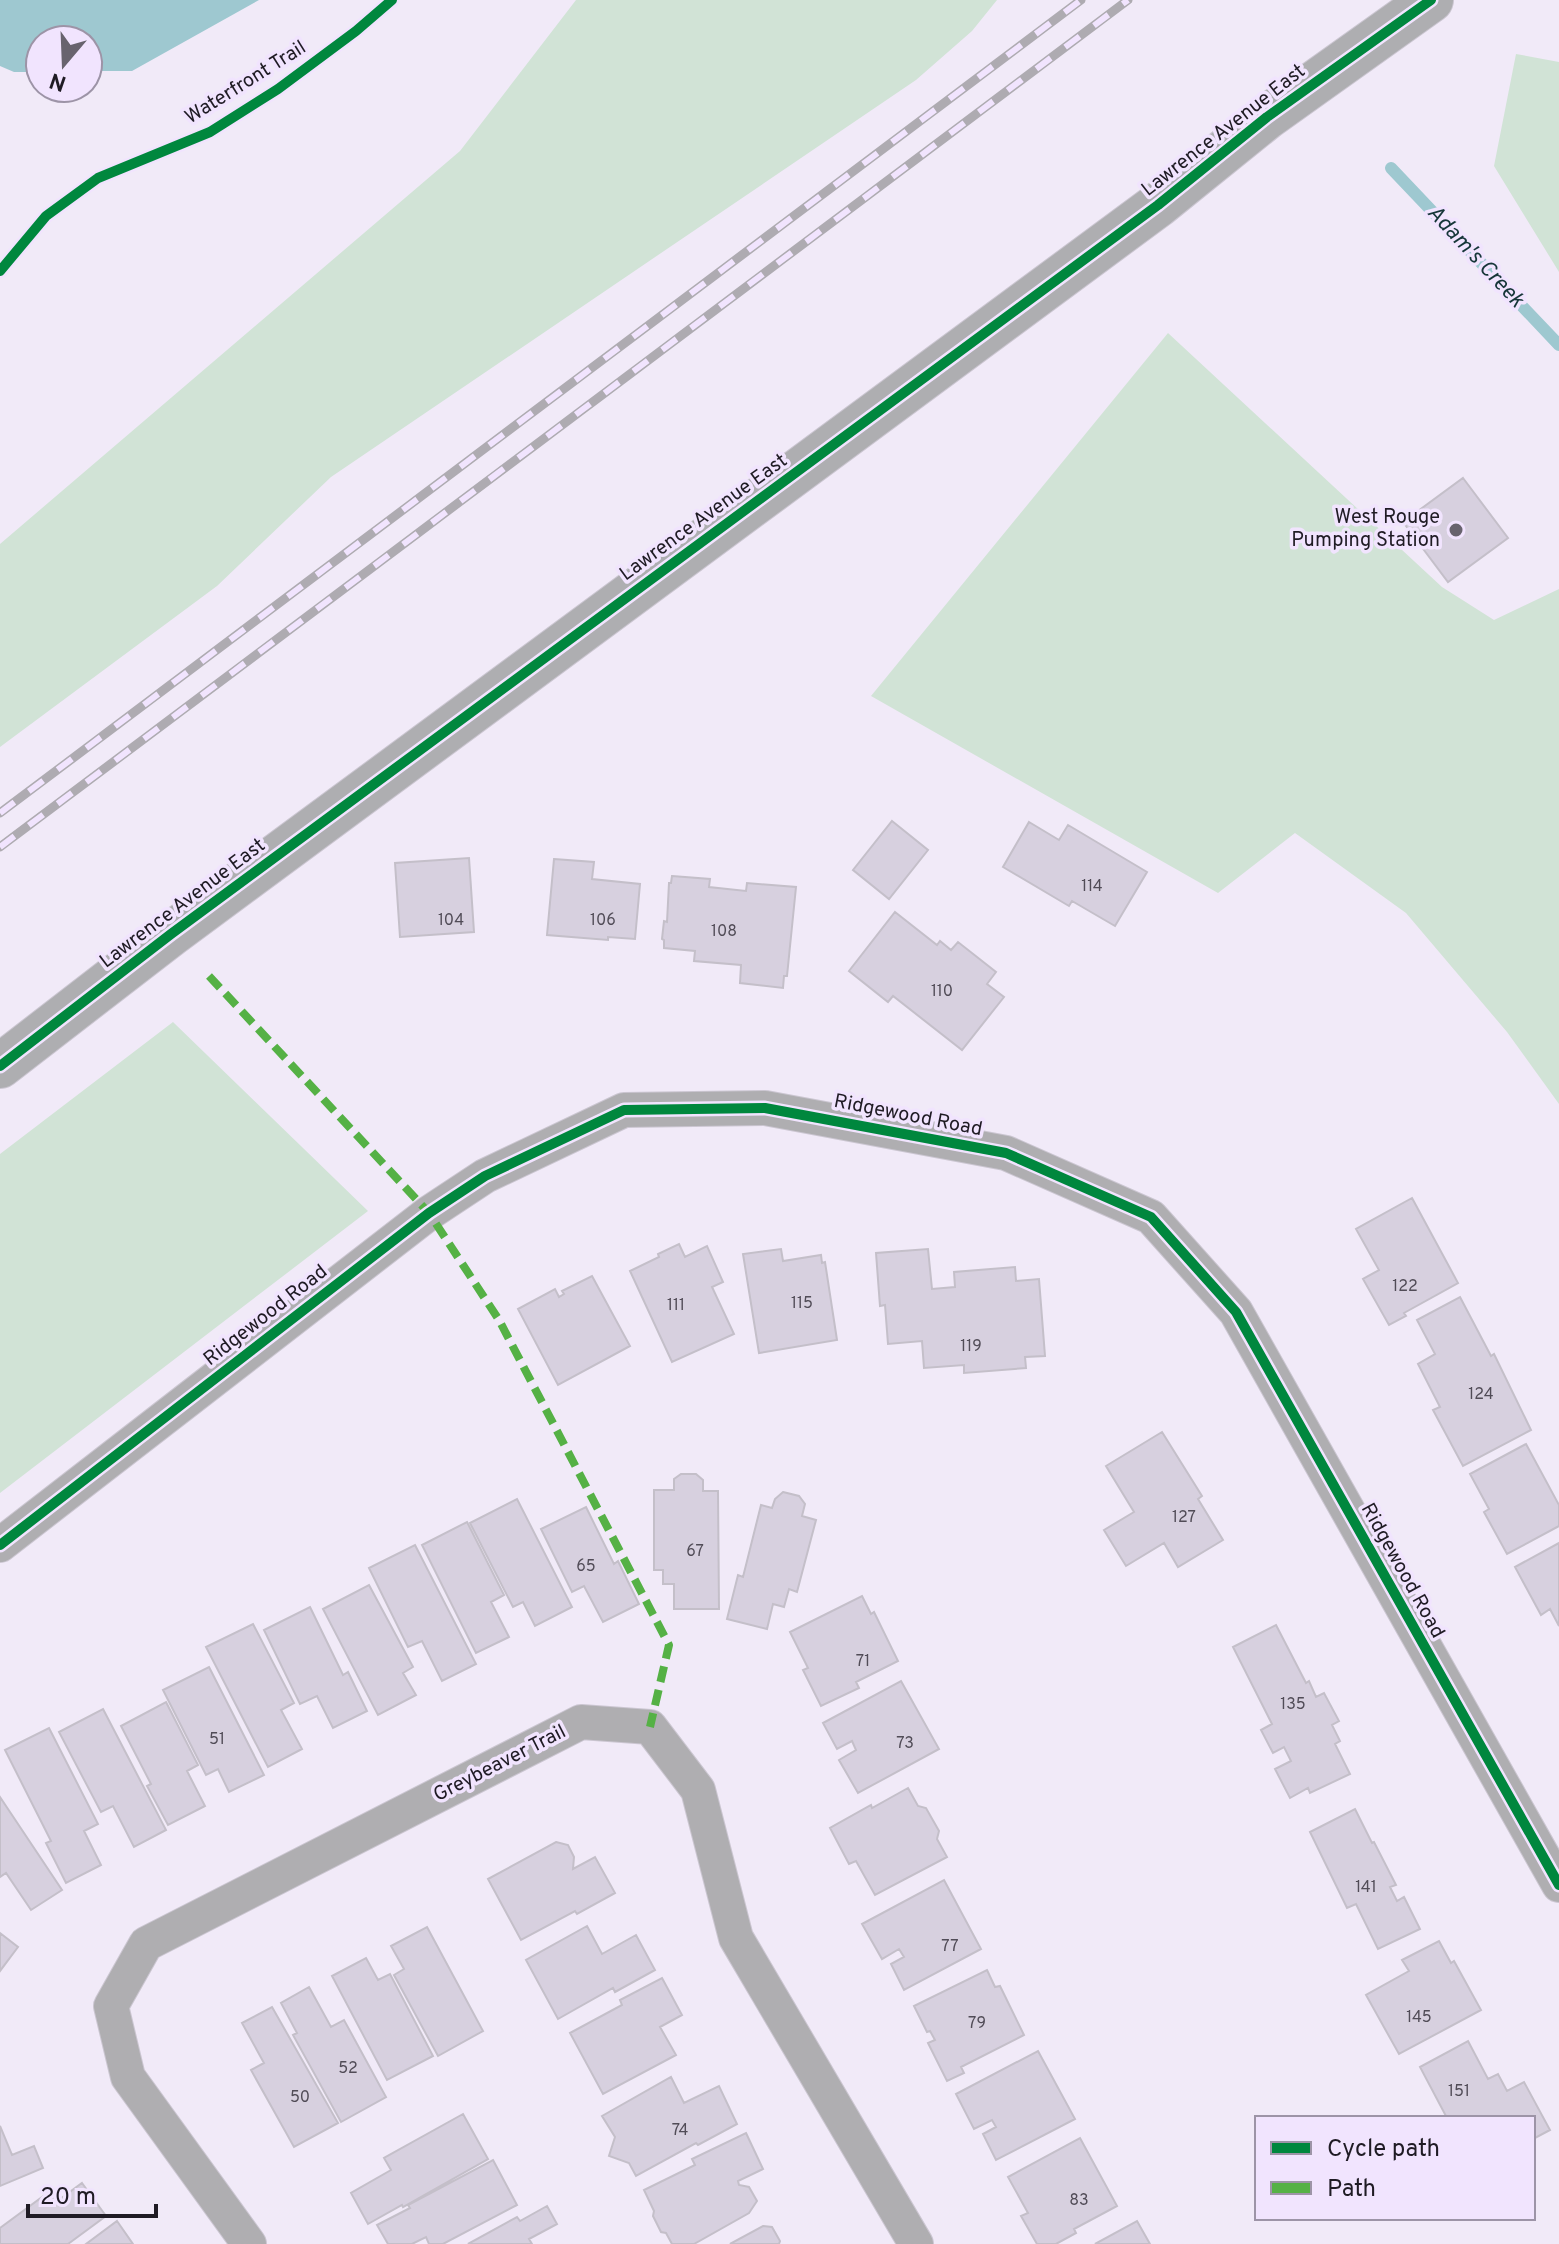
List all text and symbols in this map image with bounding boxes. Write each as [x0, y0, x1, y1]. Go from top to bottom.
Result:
north arrow [24, 24, 104, 104]
street label: Waterfront Trail [180, 35, 312, 131]
street label: Lawrence Avenue East [1137, 59, 1311, 203]
text: N [46, 65, 70, 96]
water label: Adam's Creek [1421, 200, 1530, 315]
street label: Lawrence Avenue East [615, 448, 793, 588]
place label: West Rouge Pumping Station [1291, 505, 1440, 554]
marker: West Rouge Pumping Station [1447, 521, 1465, 539]
street label: Lawrence Avenue East [95, 833, 271, 975]
house number: 114 [1081, 877, 1103, 897]
house number: 104 [438, 911, 464, 931]
house number: 106 [590, 911, 616, 931]
house number: 108 [711, 922, 737, 942]
house number: 110 [931, 982, 953, 1002]
street label: Ridgewood Road [832, 1089, 984, 1143]
street label: Ridgewood Road [199, 1259, 333, 1373]
house number: 122 [1392, 1277, 1418, 1297]
house number: 115 [791, 1294, 813, 1314]
house number: 111 [667, 1296, 685, 1316]
house number: 119 [960, 1337, 982, 1357]
house number: 124 [1468, 1385, 1494, 1405]
street label: Ridgewood Road [1354, 1499, 1450, 1643]
house number: 127 [1172, 1508, 1196, 1528]
house number: 67 [686, 1542, 704, 1562]
house number: 65 [576, 1557, 596, 1577]
house number: 71 [856, 1652, 870, 1672]
house number: 135 [1280, 1695, 1306, 1715]
street label: Greybeaver Trail [429, 1719, 571, 1809]
house number: 51 [209, 1730, 225, 1750]
house number: 73 [896, 1734, 914, 1754]
house number: 141 [1355, 1878, 1377, 1898]
house number: 77 [941, 1937, 959, 1957]
house number: 145 [1406, 2008, 1432, 2028]
house number: 79 [968, 2014, 986, 2034]
house number: 52 [338, 2059, 358, 2079]
house number: 151 [1448, 2082, 1470, 2102]
house number: 50 [290, 2088, 310, 2108]
legend [1255, 2116, 1535, 2220]
house number: 74 [672, 2121, 688, 2141]
text: Cycle path [1327, 2135, 1440, 2165]
scale bar [28, 2168, 156, 2218]
text: Path [1327, 2175, 1376, 2205]
text: 20 m [40, 2183, 96, 2213]
house number: 83 [1069, 2191, 1089, 2211]

